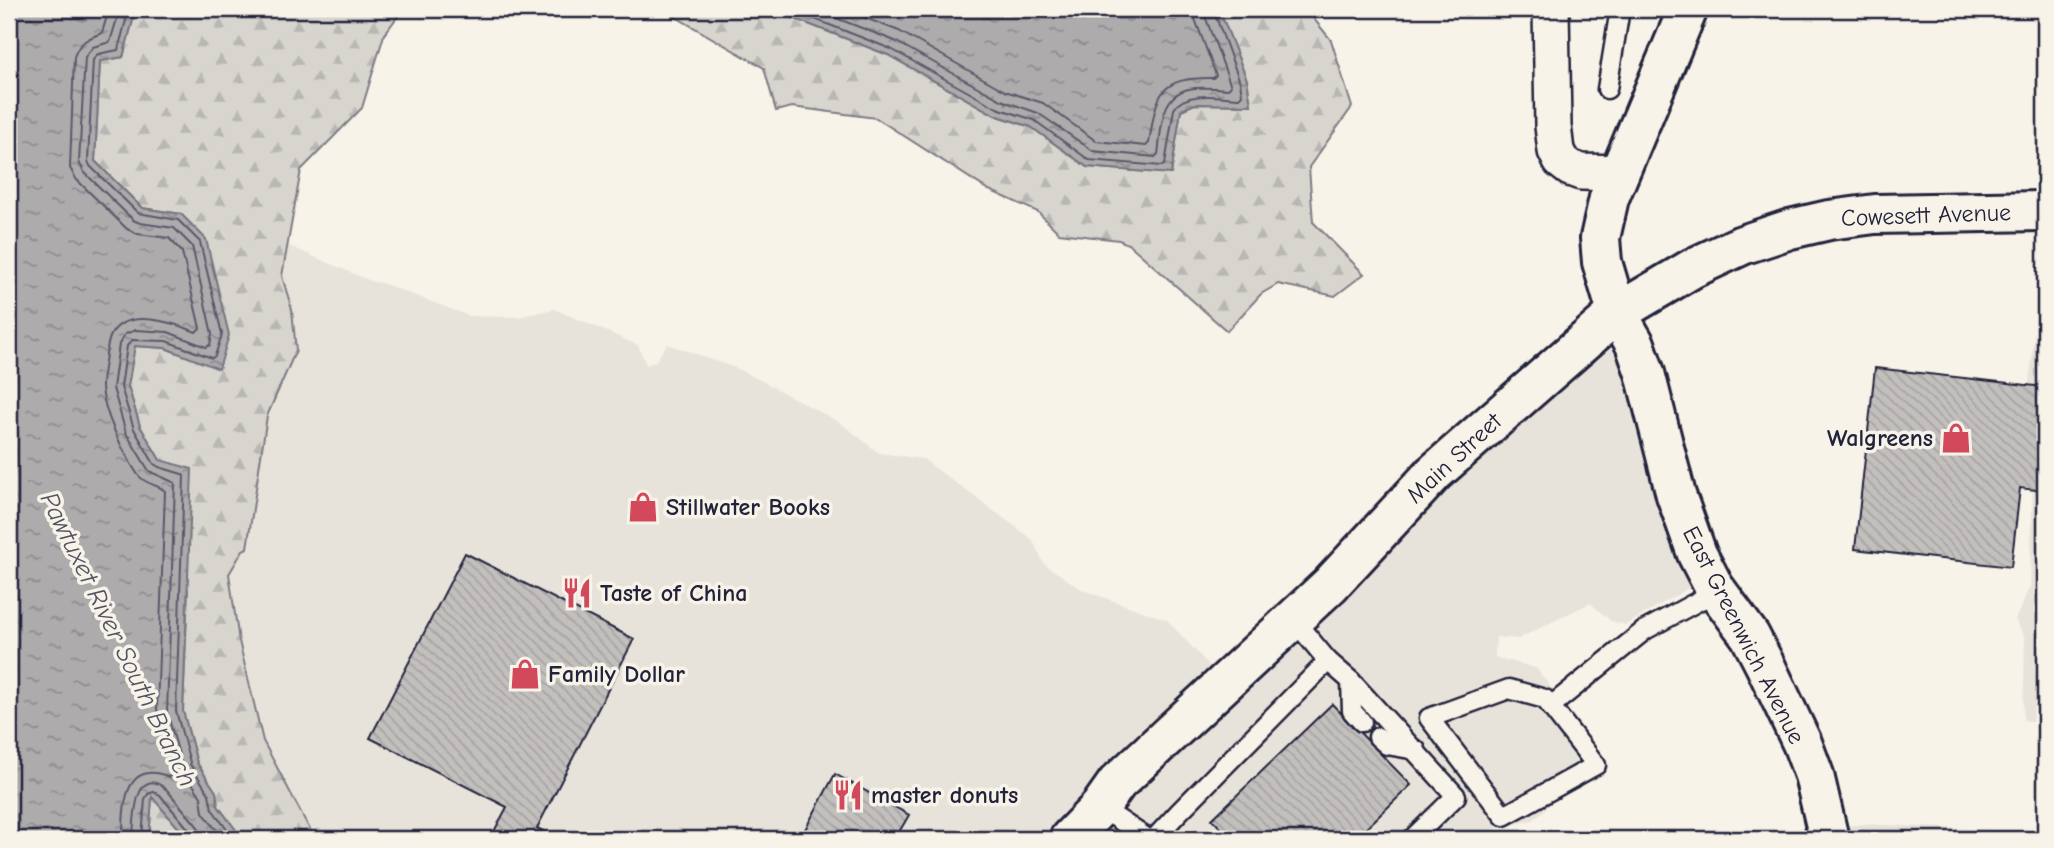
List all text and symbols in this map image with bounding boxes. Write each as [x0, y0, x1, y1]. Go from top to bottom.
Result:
street label: Cowesett Avenue [1841, 198, 2011, 232]
street label: Main Street [1401, 406, 1508, 509]
shop icon: Walgreens [1939, 421, 1973, 455]
place label: Walgreens [1827, 424, 1933, 452]
water label: Pawtuxet River South Branch [34, 487, 203, 792]
shop icon: Stillwater Books [626, 490, 660, 524]
place label: Stillwater Books [666, 493, 830, 521]
street label: East Greenwich Avenue [1677, 521, 1811, 749]
restaurant icon: Taste of China [560, 576, 594, 610]
place label: Taste of China [600, 579, 747, 607]
shop icon: Family Dollar [508, 657, 542, 691]
place label: Family Dollar [548, 660, 685, 688]
restaurant icon: master donuts [831, 778, 865, 812]
place label: master donuts [871, 781, 1018, 809]

